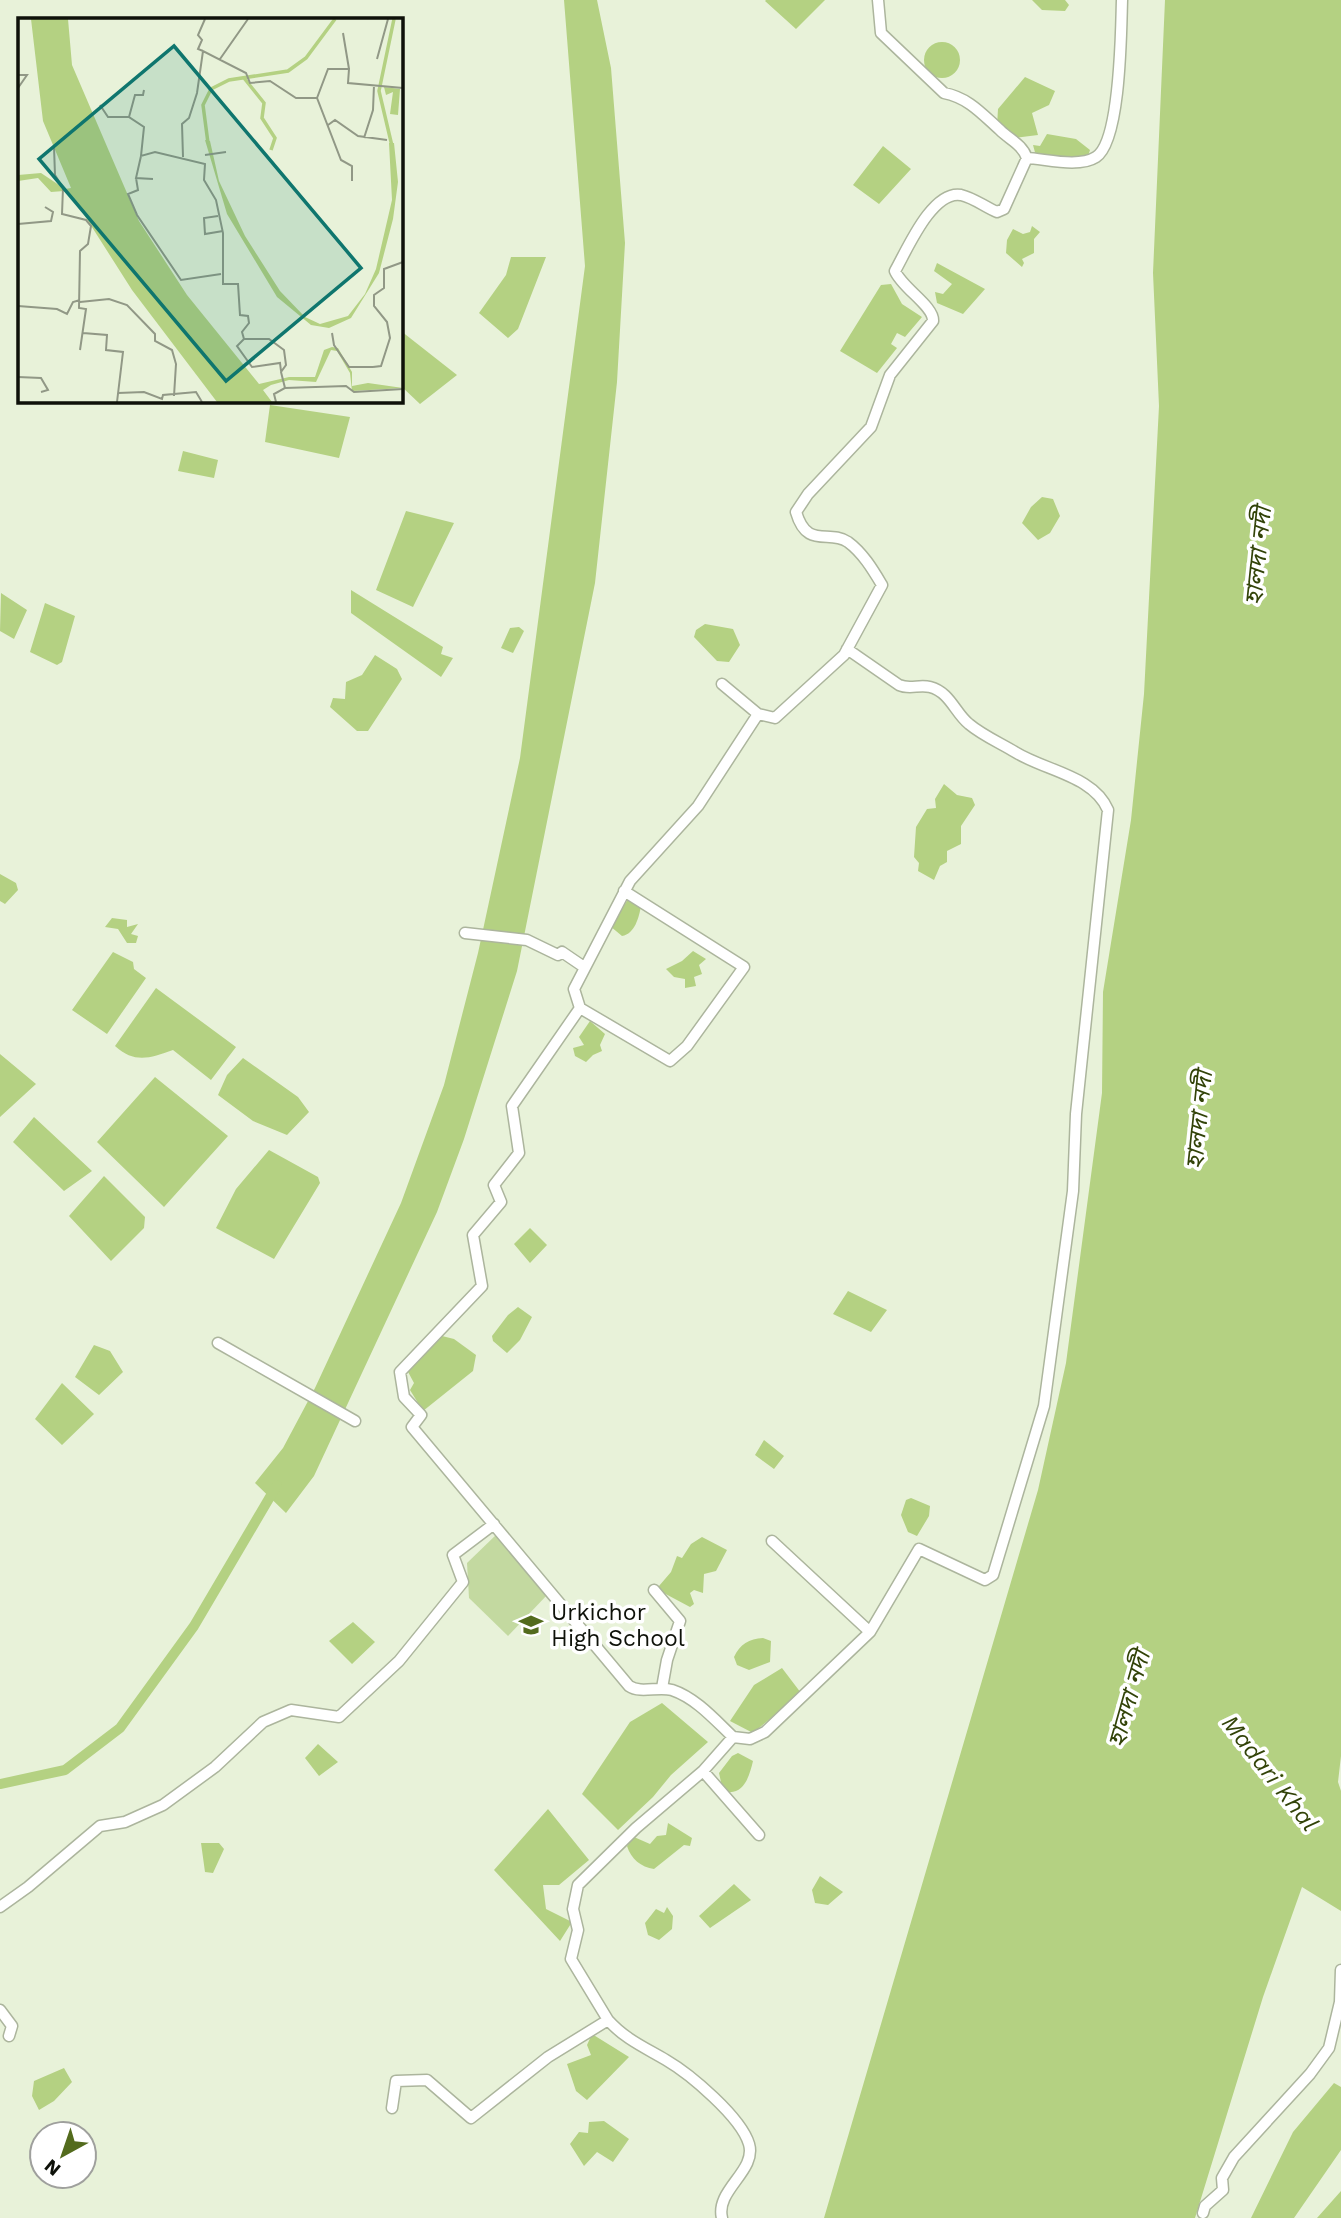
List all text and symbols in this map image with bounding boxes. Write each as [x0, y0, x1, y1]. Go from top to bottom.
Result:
inset map [18, 18, 402, 402]
water label: হালদা নদী [1239, 501, 1278, 606]
water label: হালদা নদী [1180, 1065, 1219, 1170]
place label: Urkichor High School [551, 1599, 685, 1652]
school or university icon: Urkichor High School [517, 1611, 545, 1639]
water label: হালদা নদী [1102, 1643, 1157, 1750]
water label: Madari Khal [1216, 1709, 1324, 1837]
north arrow [28, 2120, 98, 2190]
text: N [40, 2154, 65, 2181]

